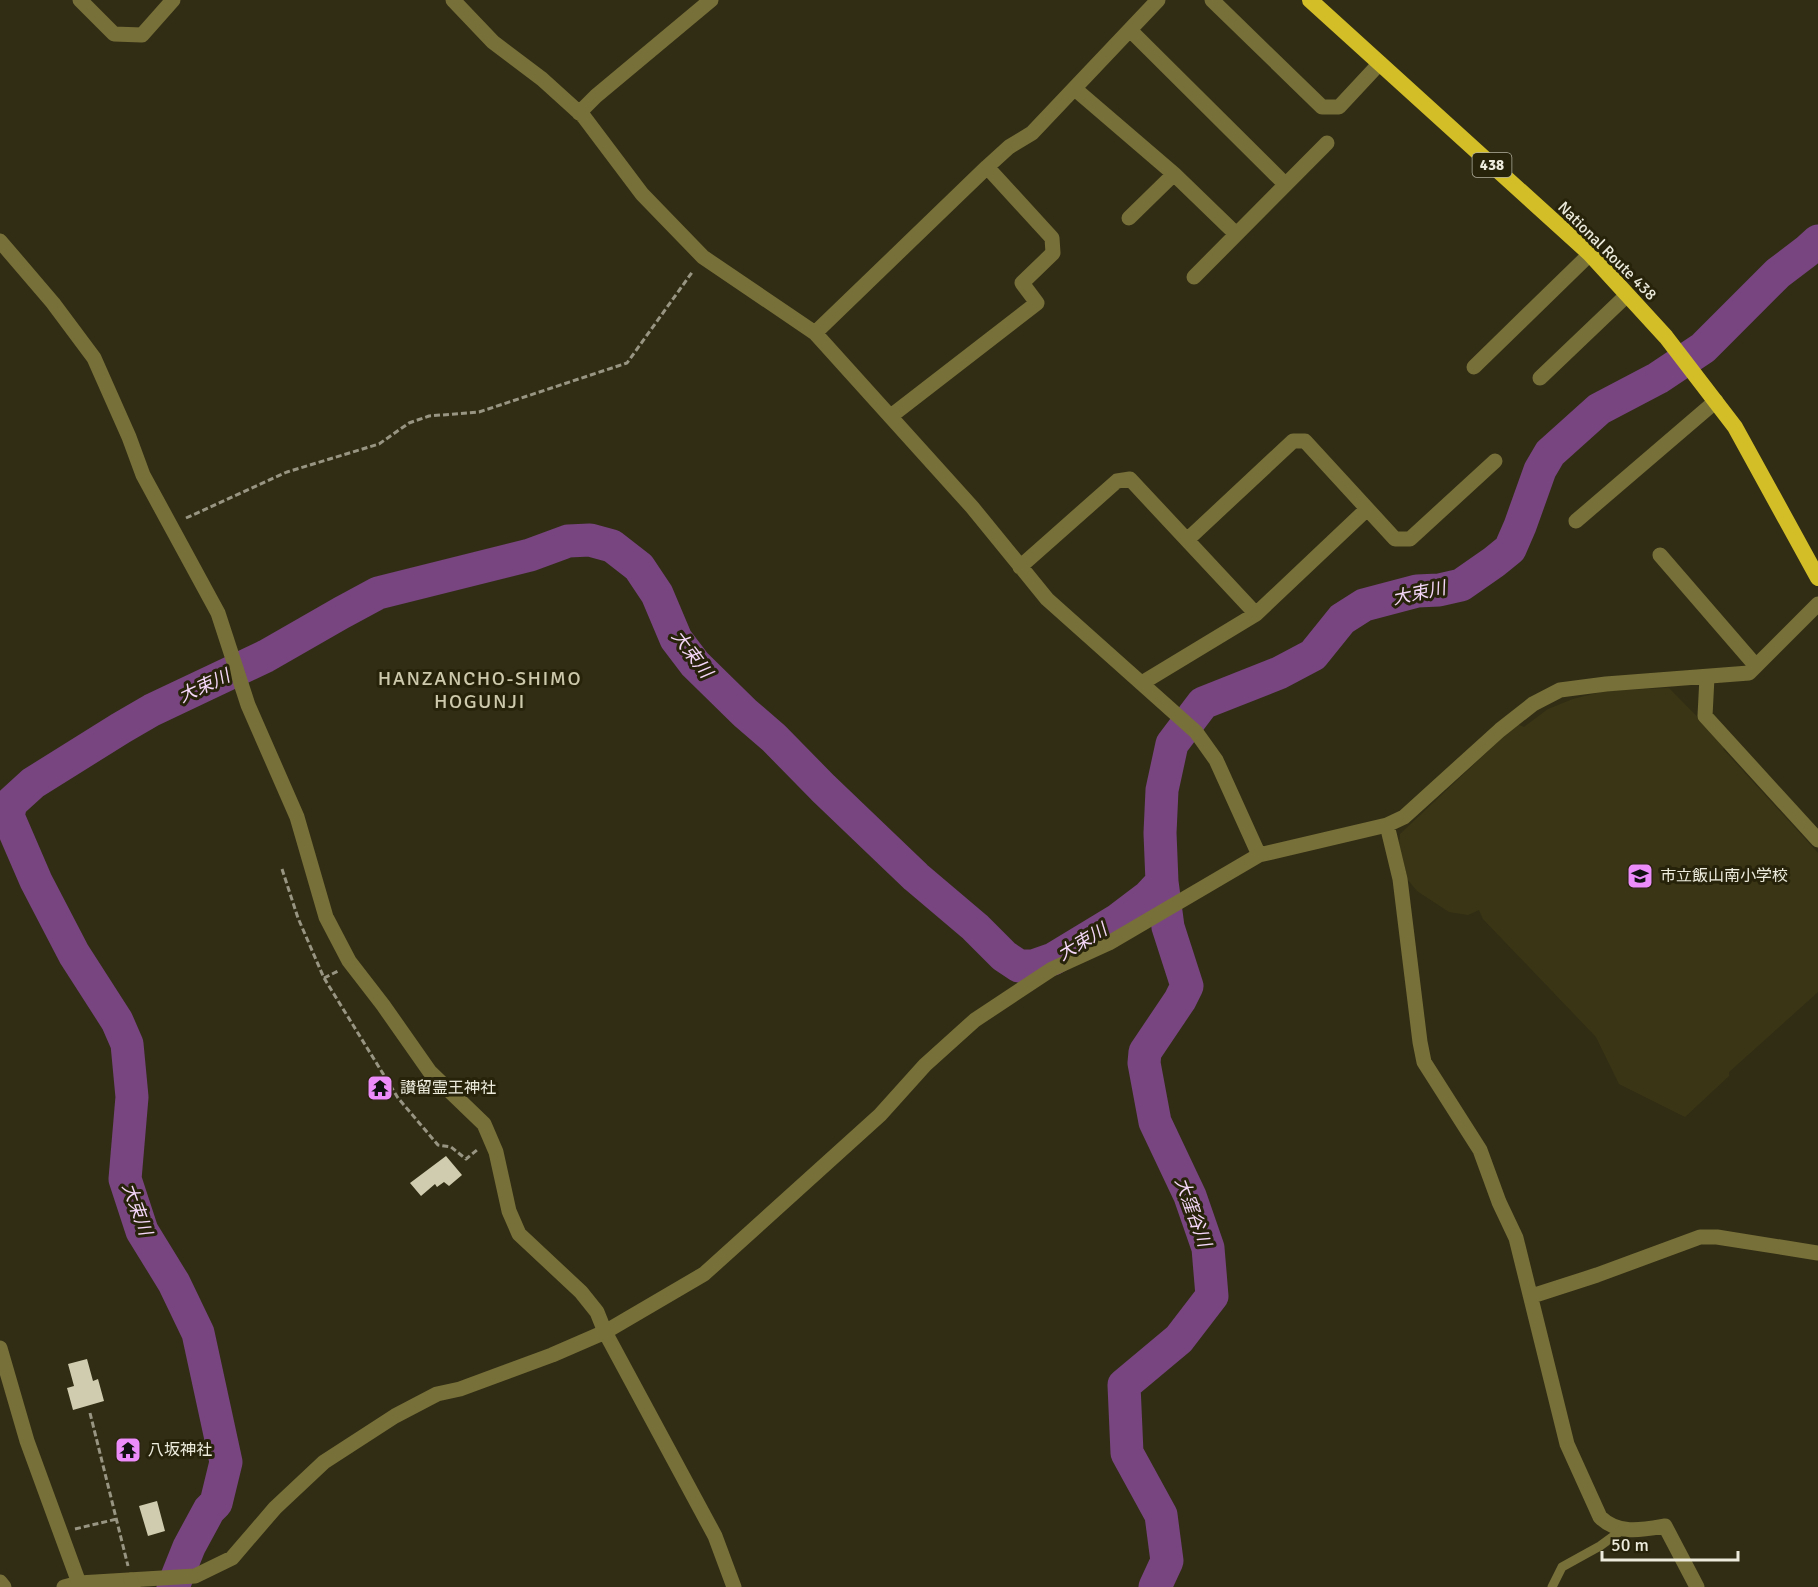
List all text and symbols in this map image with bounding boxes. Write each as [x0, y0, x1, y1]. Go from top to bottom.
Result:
road number: 438 [1472, 153, 1512, 177]
street label: National Route 438 [1553, 197, 1661, 305]
water label: 大束川 [1390, 576, 1450, 609]
water label: 大束川 [667, 626, 718, 684]
water label: 大束川 [175, 664, 235, 707]
district label: HANZANCHO-SHIMO HOGUNJI [378, 666, 582, 714]
school or university icon: 市立飯山南小学校 [1625, 861, 1655, 891]
place label: 市立飯山南小学校 [1660, 866, 1788, 886]
water label: 大束川 [1053, 918, 1113, 965]
temple icon: 讃留霊王神社 [365, 1073, 395, 1103]
place label: 讃留霊王神社 [400, 1078, 496, 1098]
water label: 大窪谷川 [1170, 1174, 1216, 1251]
water label: 大束川 [117, 1180, 157, 1240]
temple icon: 八坂神社 [113, 1435, 143, 1465]
place label: 八坂神社 [148, 1440, 212, 1460]
scale bar [1602, 1524, 1738, 1562]
text: 50 m [1611, 1534, 1649, 1556]

